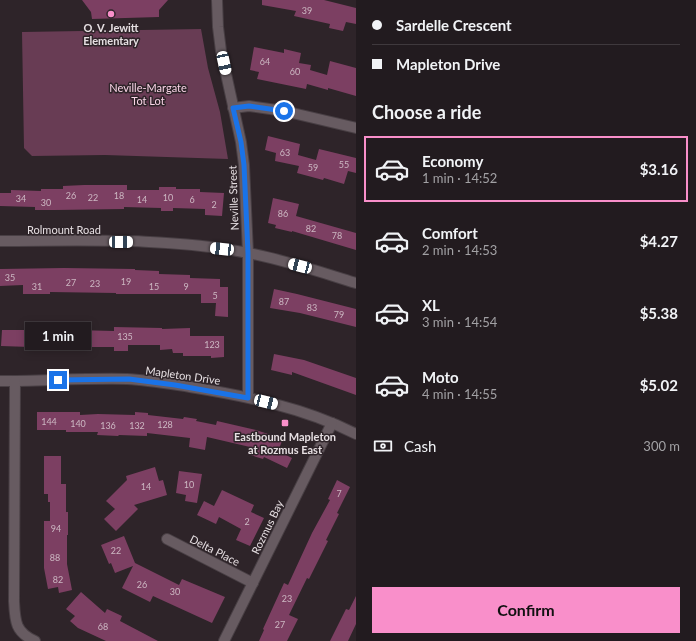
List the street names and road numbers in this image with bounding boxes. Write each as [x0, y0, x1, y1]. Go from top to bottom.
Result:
street label: Neville Street [225, 165, 241, 231]
street label: Rolmount Road [27, 223, 101, 236]
street label: Mapleton Drive [145, 363, 221, 387]
street label: Rozmus Bay [248, 498, 286, 556]
street label: Delta Place [188, 532, 242, 568]

